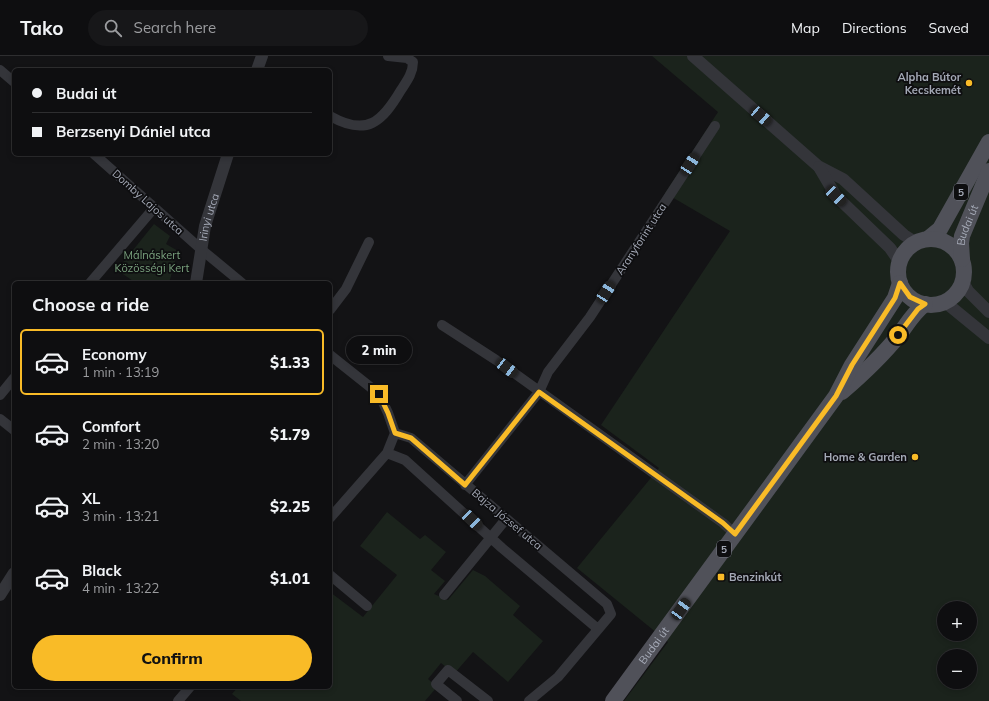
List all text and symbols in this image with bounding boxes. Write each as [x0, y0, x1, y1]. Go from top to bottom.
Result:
search box [88, 10, 368, 46]
text: Tako [20, 16, 64, 40]
icon: search [102, 17, 124, 39]
text: Search here [134, 18, 216, 37]
text: Map [791, 19, 820, 37]
text: Directions [842, 19, 907, 37]
text: Saved [929, 19, 969, 37]
place label: Alpha Bútor Kecskemét [897, 70, 962, 97]
marker: Alpha Bútor Kecskemét [964, 78, 974, 88]
text: Budai út [56, 84, 117, 103]
car [748, 104, 774, 128]
text: Berzsenyi Dániel utca [56, 122, 211, 141]
car [678, 151, 702, 177]
street label: Domby Lajos utca [109, 166, 187, 238]
car [823, 183, 849, 209]
road number: 5 [954, 184, 968, 200]
street label: Irinyi utca [196, 191, 222, 242]
street label: Aranyforint utca [613, 201, 669, 277]
street label: Budai út [954, 202, 981, 246]
park label: Málnáskert Közösségi Kert [115, 248, 190, 275]
car [594, 279, 618, 305]
text: Choose a ride [32, 293, 149, 316]
route start [889, 326, 907, 344]
callout: 2 min [346, 336, 412, 364]
text: 2 min [362, 342, 396, 358]
icon: car [34, 344, 70, 380]
text: Economy [82, 345, 147, 364]
text: $1.33 [270, 353, 310, 372]
car [494, 356, 520, 380]
text: 1 min · 13:19 [82, 364, 159, 380]
route end [370, 385, 388, 403]
icon: car [34, 416, 70, 452]
text: Comfort [82, 417, 140, 436]
text: $1.79 [270, 425, 310, 444]
text: 2 min · 13:20 [82, 436, 159, 452]
place label: Home & Garden [824, 450, 907, 464]
marker: Home & Garden [910, 452, 920, 462]
street label: Bajza József utca [469, 486, 545, 552]
icon: car [34, 488, 70, 524]
text: XL [82, 489, 100, 508]
text: $2.25 [270, 497, 310, 516]
car [459, 507, 485, 533]
text: 3 min · 13:21 [82, 508, 159, 524]
road number: 5 [717, 541, 731, 557]
icon: car [34, 560, 70, 596]
text: Black [82, 561, 121, 580]
text: $1.01 [270, 569, 310, 588]
place label: Benzinkút [729, 570, 781, 584]
marker: Benzinkút [716, 572, 726, 582]
text: 4 min · 13:22 [82, 580, 159, 596]
car [669, 596, 693, 622]
map controls [937, 601, 977, 689]
button: + [937, 601, 977, 641]
street label: Budai út [635, 624, 672, 667]
button: Confirm [32, 635, 312, 681]
button: − [937, 649, 977, 689]

